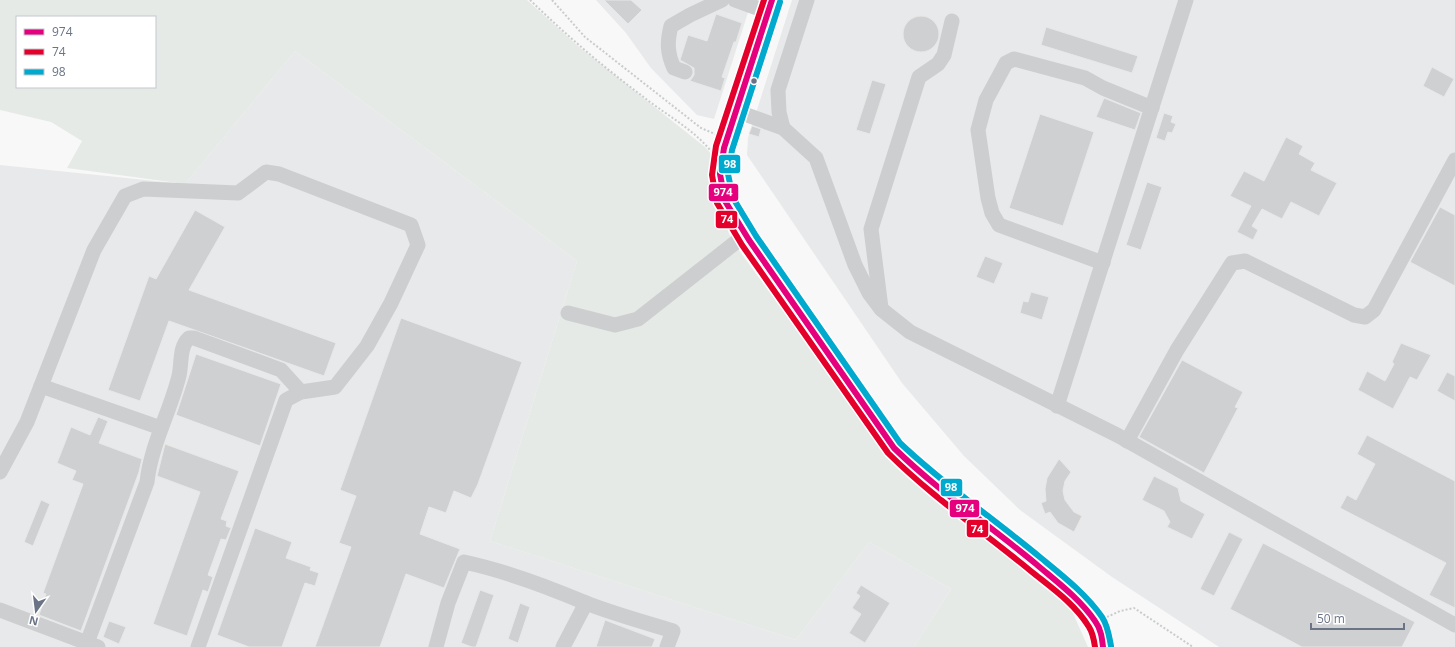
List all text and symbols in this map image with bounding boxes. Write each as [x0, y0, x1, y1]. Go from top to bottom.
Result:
legend [16, 16, 156, 88]
text: 974 [52, 23, 73, 40]
text: 74 [52, 43, 66, 60]
text: 98 [52, 63, 66, 80]
unlabelled marker [749, 76, 759, 86]
line badge: 98 [718, 154, 741, 174]
text: 98 [724, 156, 736, 171]
line badge: 974 [708, 183, 739, 202]
text: 974 [714, 184, 733, 199]
line badge: 74 [715, 210, 738, 229]
text: 74 [721, 211, 734, 226]
line badge: 98 [940, 478, 963, 497]
text: 98 [945, 479, 957, 494]
line badge: 974 [949, 499, 980, 518]
text: 974 [956, 500, 975, 515]
line badge: 74 [966, 519, 989, 538]
text: 74 [971, 521, 984, 536]
north arrow [16, 591, 56, 631]
scale bar [1311, 605, 1404, 631]
text: 50 m [1317, 610, 1345, 627]
text: N [27, 613, 40, 630]

